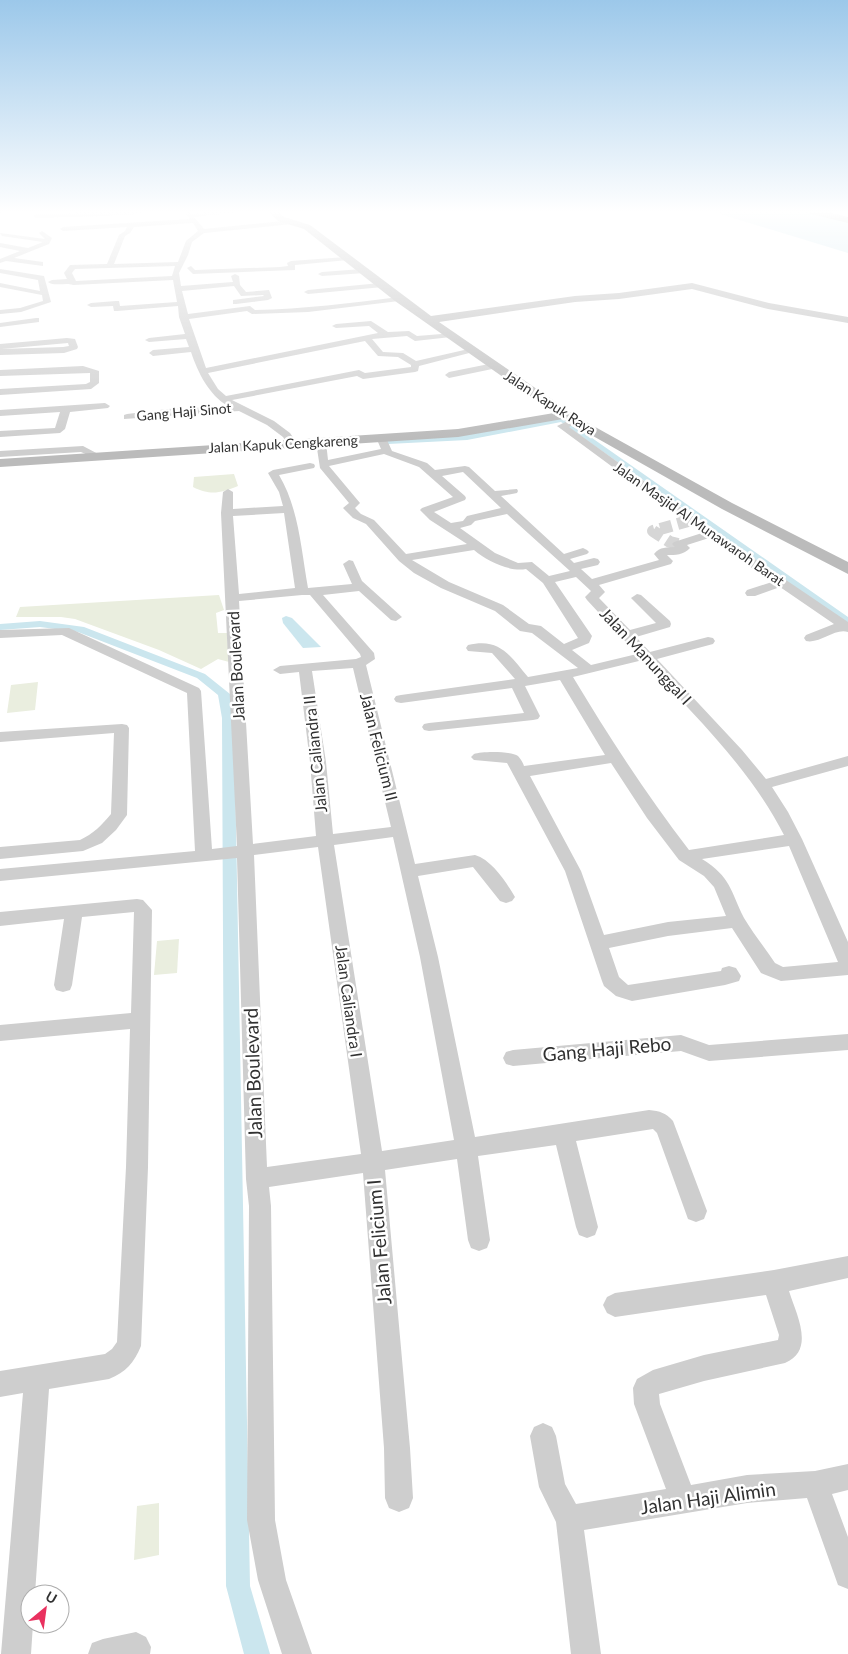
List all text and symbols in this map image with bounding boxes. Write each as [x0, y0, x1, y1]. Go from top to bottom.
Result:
street label: Jalan Kapuk Raya [501, 367, 600, 439]
street label: Gang Haji Sinot [136, 399, 232, 424]
street label: Jalan Kapuk Cengkareng [208, 431, 358, 456]
street label: Jalan Masjid Al Munawaroh Barat [611, 458, 788, 589]
street label: Jalan Manunggal I [597, 603, 696, 708]
street label: Jalan Boulevard [223, 611, 248, 721]
street label: Jalan Felicium II [357, 691, 402, 803]
street label: Jalan Caliandra II [299, 694, 330, 814]
street label: Jalan Caliandra I [332, 943, 367, 1058]
street label: Jalan Boulevard [239, 1007, 266, 1139]
street label: Gang Haji Rebo [542, 1031, 672, 1066]
street label: Jalan Felicium I [362, 1179, 395, 1306]
street label: Jalan Haji Alimin [639, 1477, 777, 1518]
north arrow [20, 1584, 70, 1634]
text: U [43, 1587, 60, 1607]

